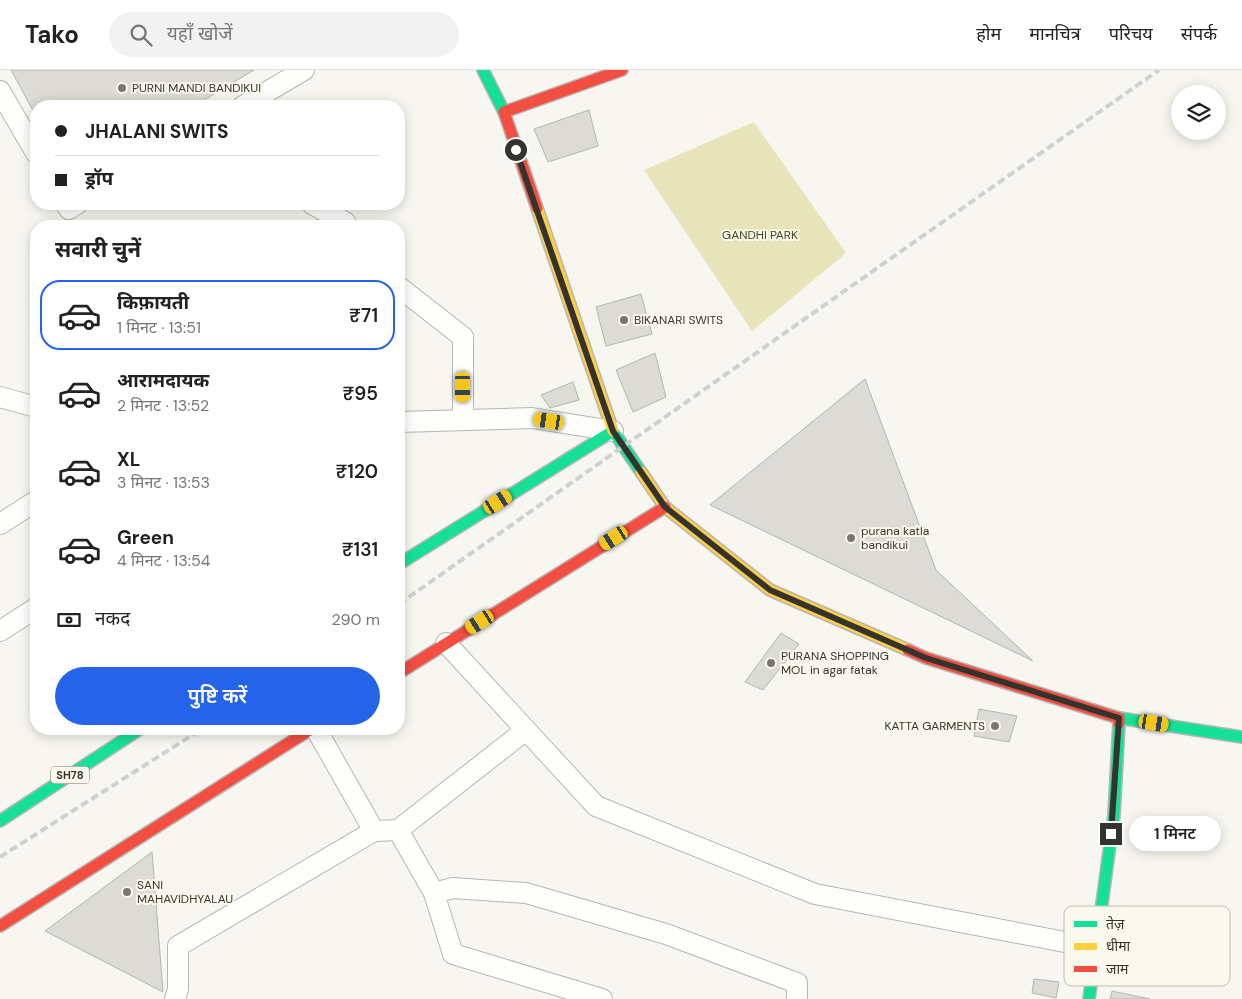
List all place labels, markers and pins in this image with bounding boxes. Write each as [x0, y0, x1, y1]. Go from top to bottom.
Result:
place label: PURNI MANDI BANDIKUI [132, 80, 261, 96]
marker: PURNI MANDI BANDIKUI [116, 82, 128, 94]
place label: BIKANARI SWITS [634, 312, 723, 328]
marker: BIKANARI SWITS [618, 314, 630, 326]
place label: purana katla bandikui [861, 523, 929, 553]
marker: purana katla bandikui [845, 532, 857, 544]
place label: PURANA SHOPPING MOL in agar fatak [781, 648, 889, 678]
marker: PURANA SHOPPING MOL in agar fatak [765, 657, 777, 669]
place label: KATTA GARMENTS [884, 718, 985, 734]
marker: KATTA GARMENTS [989, 720, 1001, 732]
place label: SANI MAHAVIDHYALAU [137, 877, 233, 907]
marker: SANI MAHAVIDHYALAU [121, 886, 133, 898]

